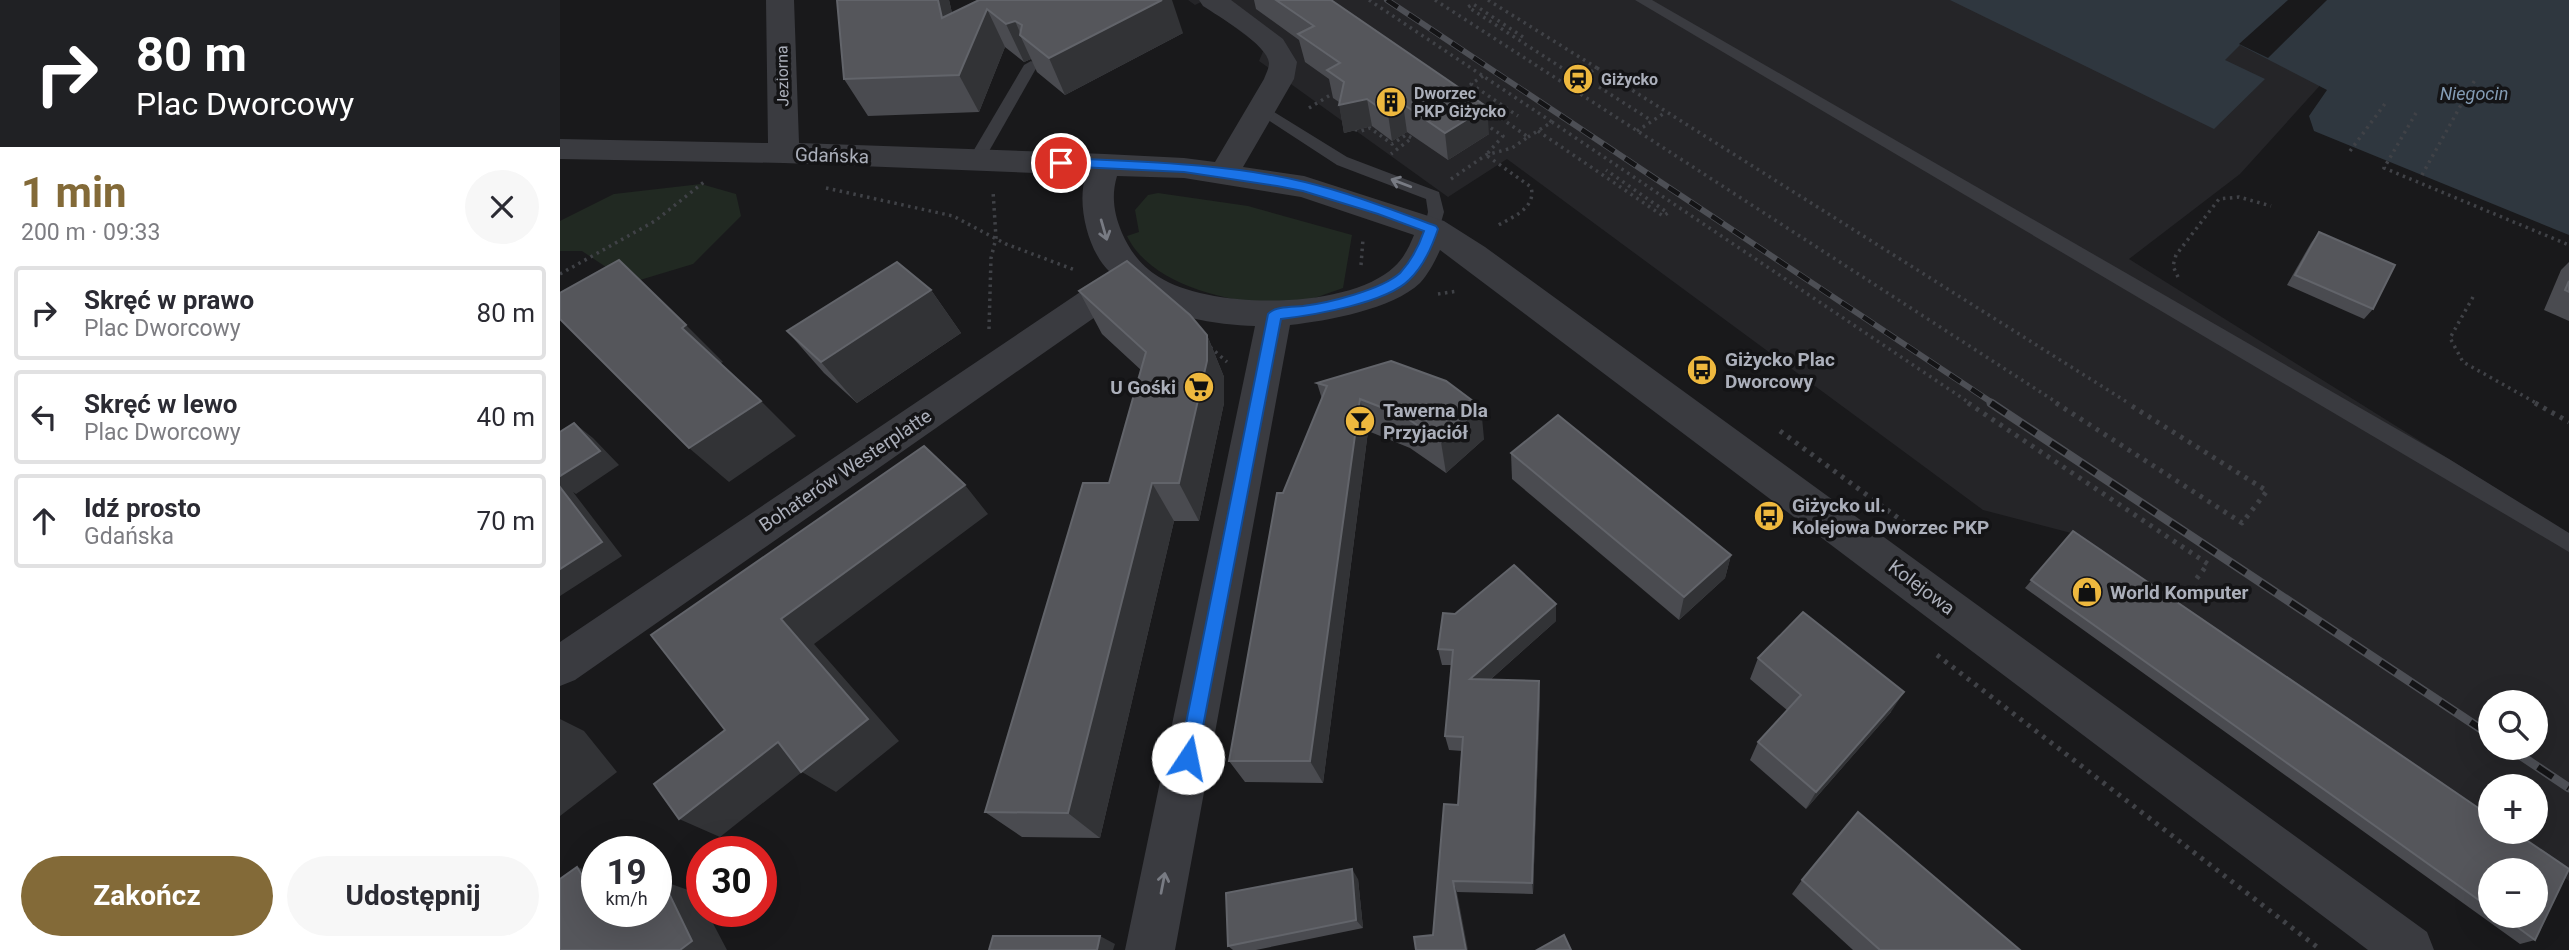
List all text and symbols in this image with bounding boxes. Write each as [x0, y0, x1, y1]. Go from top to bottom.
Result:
text: 80 m [136, 26, 247, 83]
icon: right [21, 28, 112, 119]
street label: Jeziorna [772, 45, 793, 107]
station icon: Giżycko [1561, 62, 1595, 96]
place label: Giżycko [1601, 70, 1658, 89]
water label: Niegocin [2440, 83, 2508, 104]
place label: Dworzec PKP Giżycko [1414, 84, 1506, 121]
text: Plac Dworcowy [136, 85, 354, 123]
building icon: Dworzec PKP Giżycko [1374, 85, 1408, 119]
pin [1031, 133, 1091, 193]
street label: Gdańska [794, 143, 869, 168]
icon: arrive [1042, 144, 1080, 182]
text: 1 min [21, 168, 127, 217]
button: close [465, 170, 539, 244]
one-way arrow [1391, 176, 1413, 188]
text: 200 m · 09:33 [21, 219, 160, 246]
one-way arrow [1099, 219, 1112, 241]
text: Skręć w prawo [84, 285, 254, 315]
icon: right [25, 294, 63, 332]
text: 80 m [477, 298, 535, 328]
text: Plac Dworcowy [84, 315, 241, 342]
place label: Giżycko Plac Dworcowy [1725, 348, 1835, 393]
bus stop icon: Giżycko Plac Dworcowy [1685, 353, 1719, 387]
supermarket icon: U Gośki [1182, 370, 1216, 404]
place label: U Gośki [1110, 376, 1176, 399]
text: Skręć w lewo [84, 389, 237, 419]
icon: left [25, 398, 63, 436]
place label: Tawerna Dla Przyjaciół [1383, 399, 1488, 444]
text: 40 m [477, 402, 535, 432]
street label: Bohaterów Westerplatte [755, 404, 936, 537]
bar icon: Tawerna Dla Przyjaciół [1343, 404, 1377, 438]
text: Plac Dworcowy [84, 419, 241, 446]
text: Idź prosto [84, 493, 201, 523]
place label: Giżycko ul. Kolejowa Dworzec PKP [1792, 494, 1989, 539]
bus stop icon: Giżycko ul. Kolejowa Dworzec PKP [1752, 499, 1786, 533]
icon: ahead [25, 502, 63, 540]
text: 70 m [477, 506, 535, 536]
text: Gdańska [84, 523, 174, 550]
street label: Kolejowa [1884, 555, 1959, 620]
shop icon: World Komputer [2070, 575, 2104, 609]
place label: World Komputer [2110, 581, 2248, 604]
map controls [2478, 690, 2548, 928]
button: search [2478, 690, 2548, 760]
position arrow [1151, 721, 1225, 795]
button: + [2478, 774, 2548, 844]
speed limit sign: 30 [686, 836, 777, 927]
text: 19 [606, 852, 647, 893]
button: Zakończ [21, 856, 273, 936]
button: Udostępnij [287, 856, 539, 936]
button: − [2478, 858, 2548, 928]
one-way arrow [1157, 872, 1171, 895]
text: km/h [605, 888, 648, 909]

